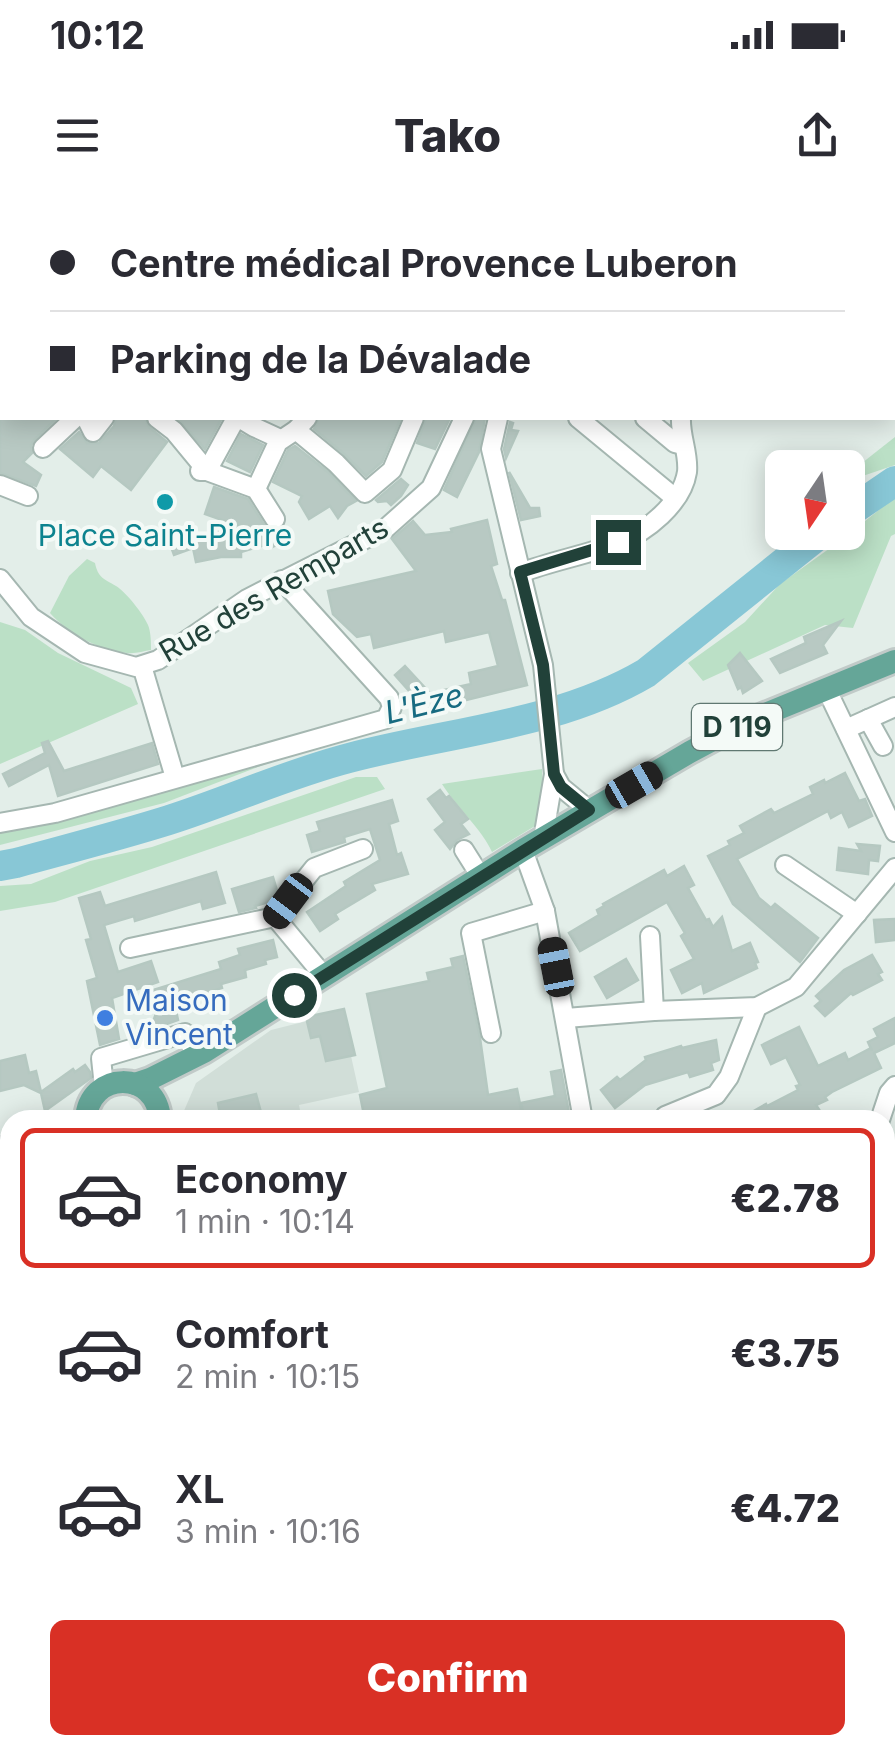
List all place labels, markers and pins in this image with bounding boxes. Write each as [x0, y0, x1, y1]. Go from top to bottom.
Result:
marker: Place Saint-Pierre [154, 491, 176, 513]
place label: Place Saint-Pierre [38, 517, 292, 553]
place label: Maison Vincent [125, 982, 233, 1052]
marker: Maison Vincent [94, 1007, 116, 1029]

